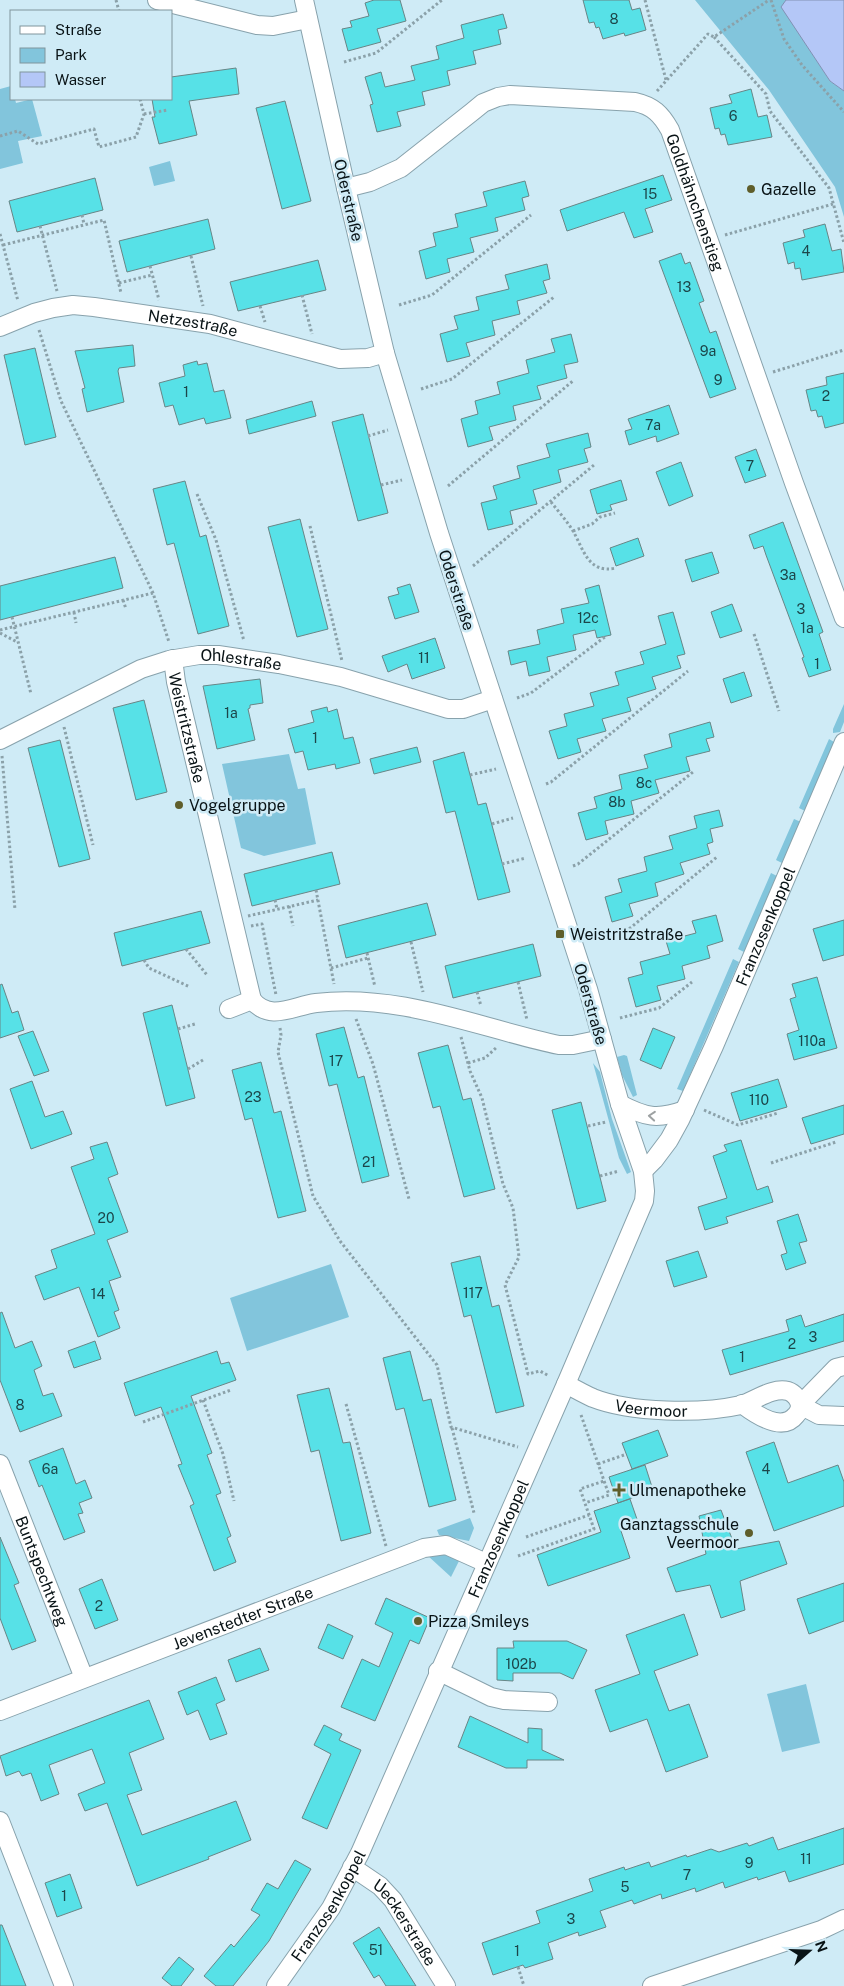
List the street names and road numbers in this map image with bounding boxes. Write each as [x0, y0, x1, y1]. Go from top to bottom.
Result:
street label: Goldhähnchenstieg [662, 131, 728, 274]
street label: Oderstraße [330, 157, 367, 243]
street label: Netzestraße [147, 306, 240, 341]
street label: Oderstraße [435, 547, 479, 633]
street label: Ohlestraße [200, 646, 283, 674]
street label: Weistritzstraße [165, 671, 209, 785]
street label: Franzosenkoppel [732, 864, 799, 989]
street label: Oderstraße [570, 961, 611, 1047]
street label: Veermoor [613, 1396, 688, 1421]
street label: Franzosenkoppel [464, 1477, 533, 1601]
street label: Buntspechtweg [11, 1513, 72, 1629]
street label: Jevenstedter Straße [170, 1583, 316, 1654]
street label: Franzosenkoppel [287, 1847, 370, 1965]
street label: Ueckerstraße [369, 1875, 440, 1969]

